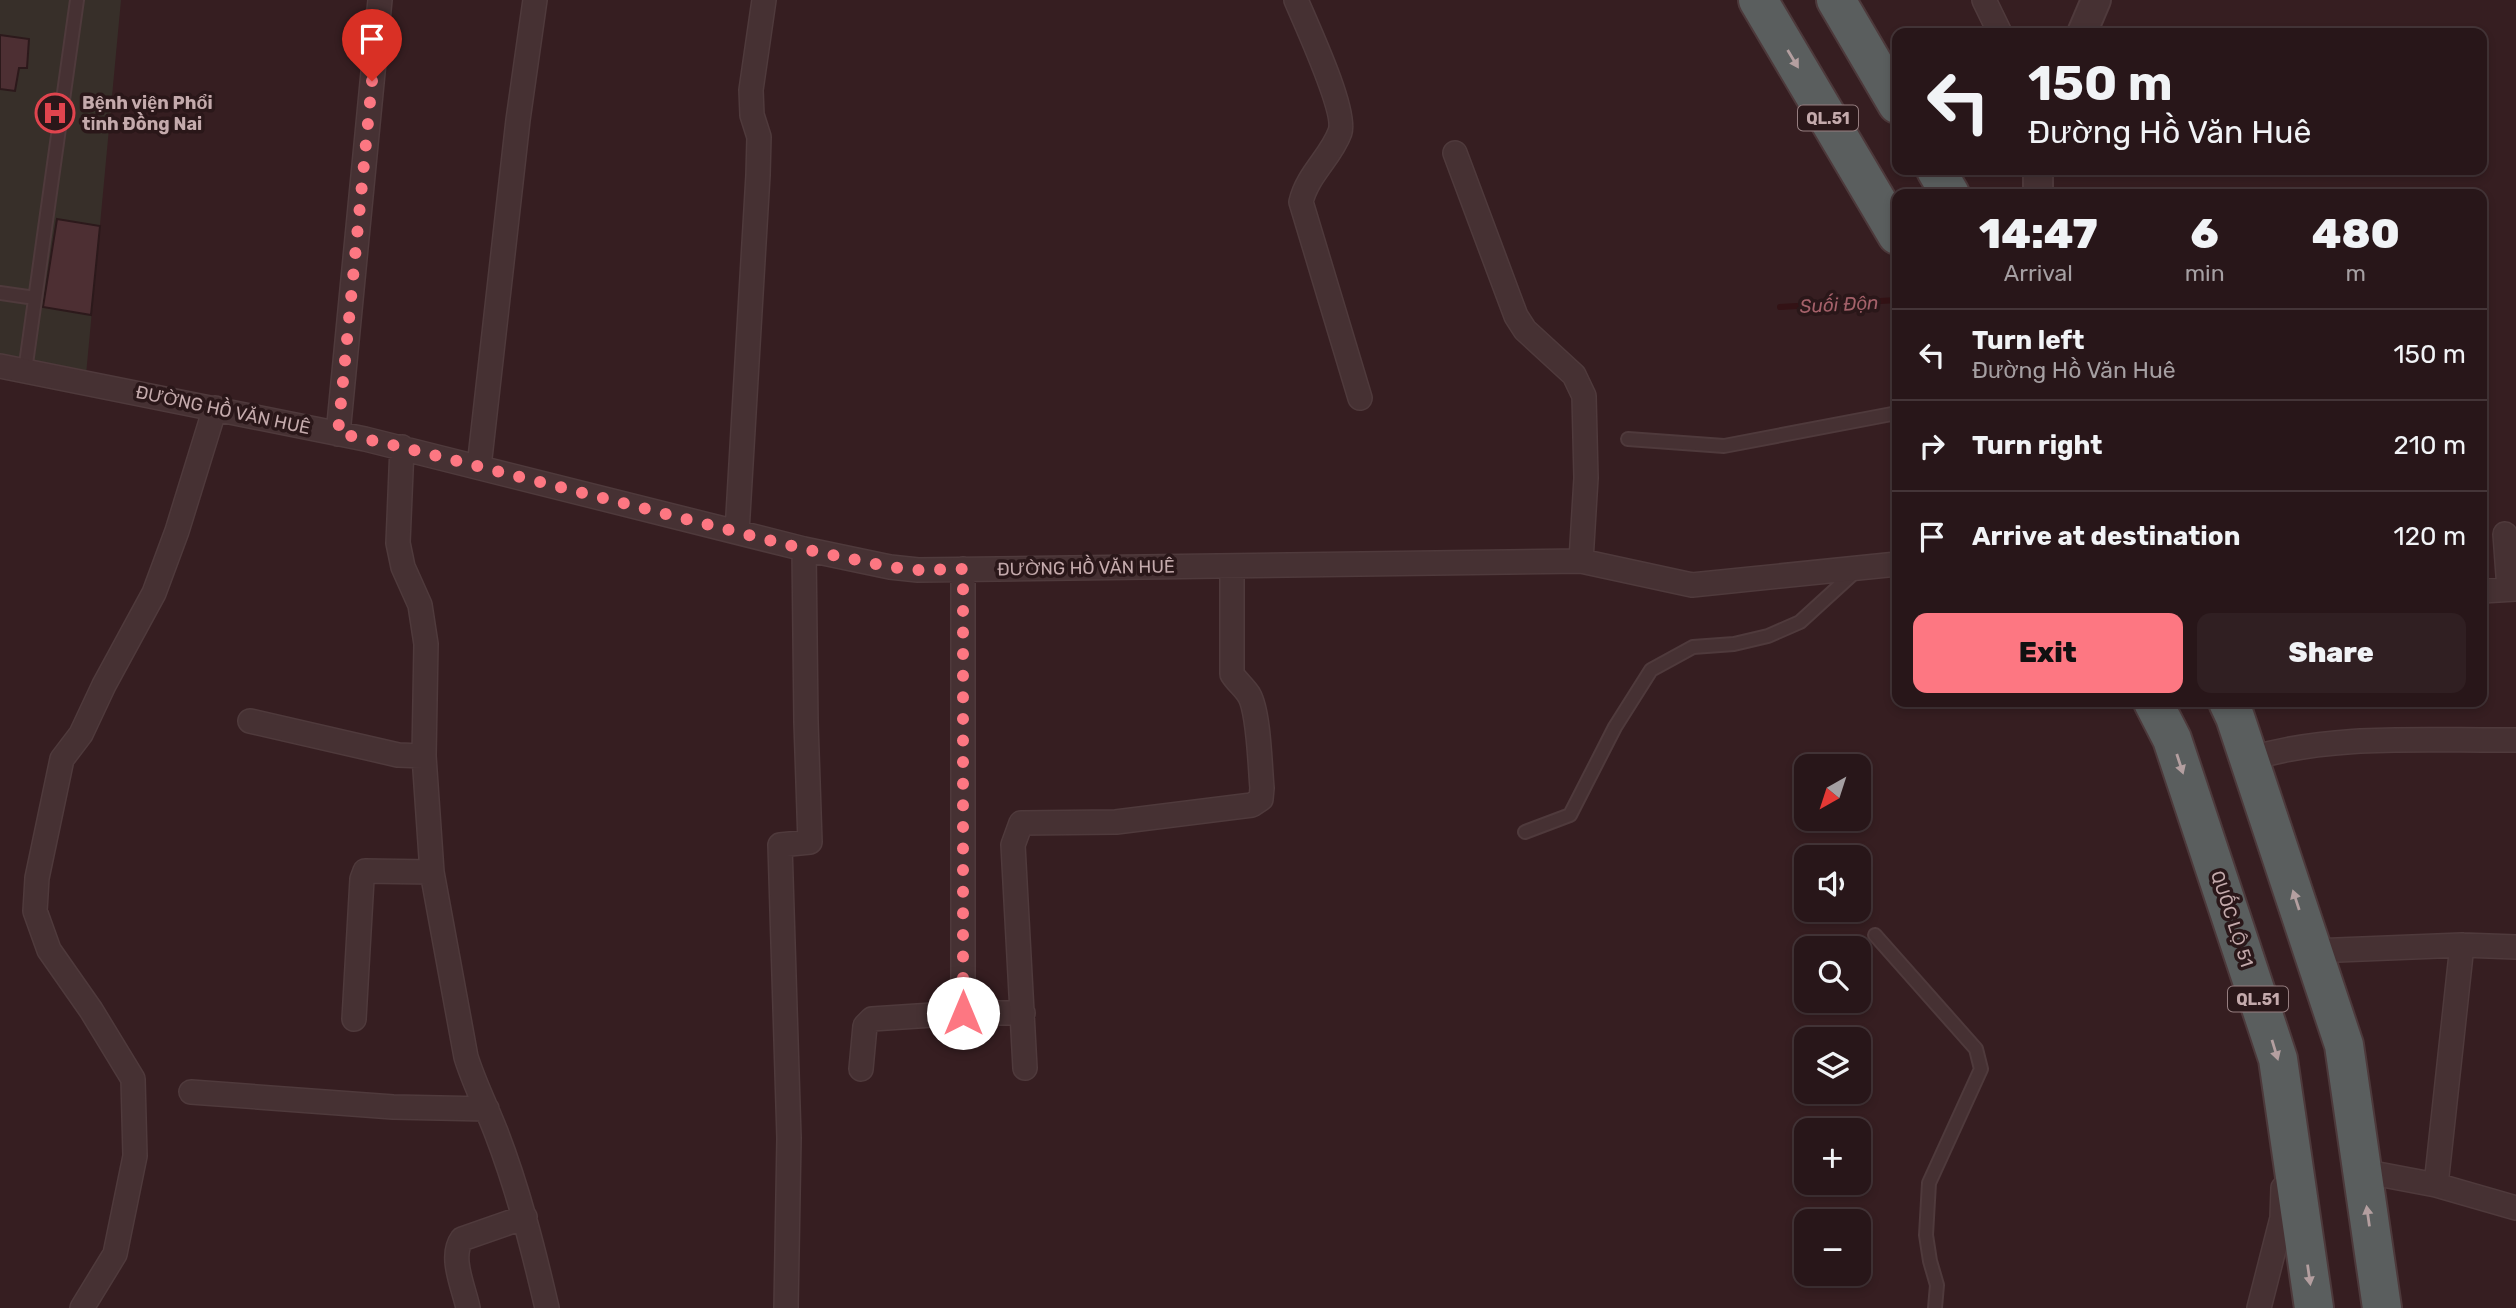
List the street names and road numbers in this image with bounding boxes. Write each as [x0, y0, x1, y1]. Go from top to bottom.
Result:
road number: QL.51 [1798, 106, 1858, 130]
street label: ĐƯỜNG HỒ VĂN HUÊ [134, 377, 313, 439]
street label: ĐƯỜNG HỒ VĂN HUÊ [997, 552, 1175, 581]
street label: QUỐC LỘ 51 [2206, 867, 2261, 970]
road number: QL.51 [2228, 987, 2288, 1012]

